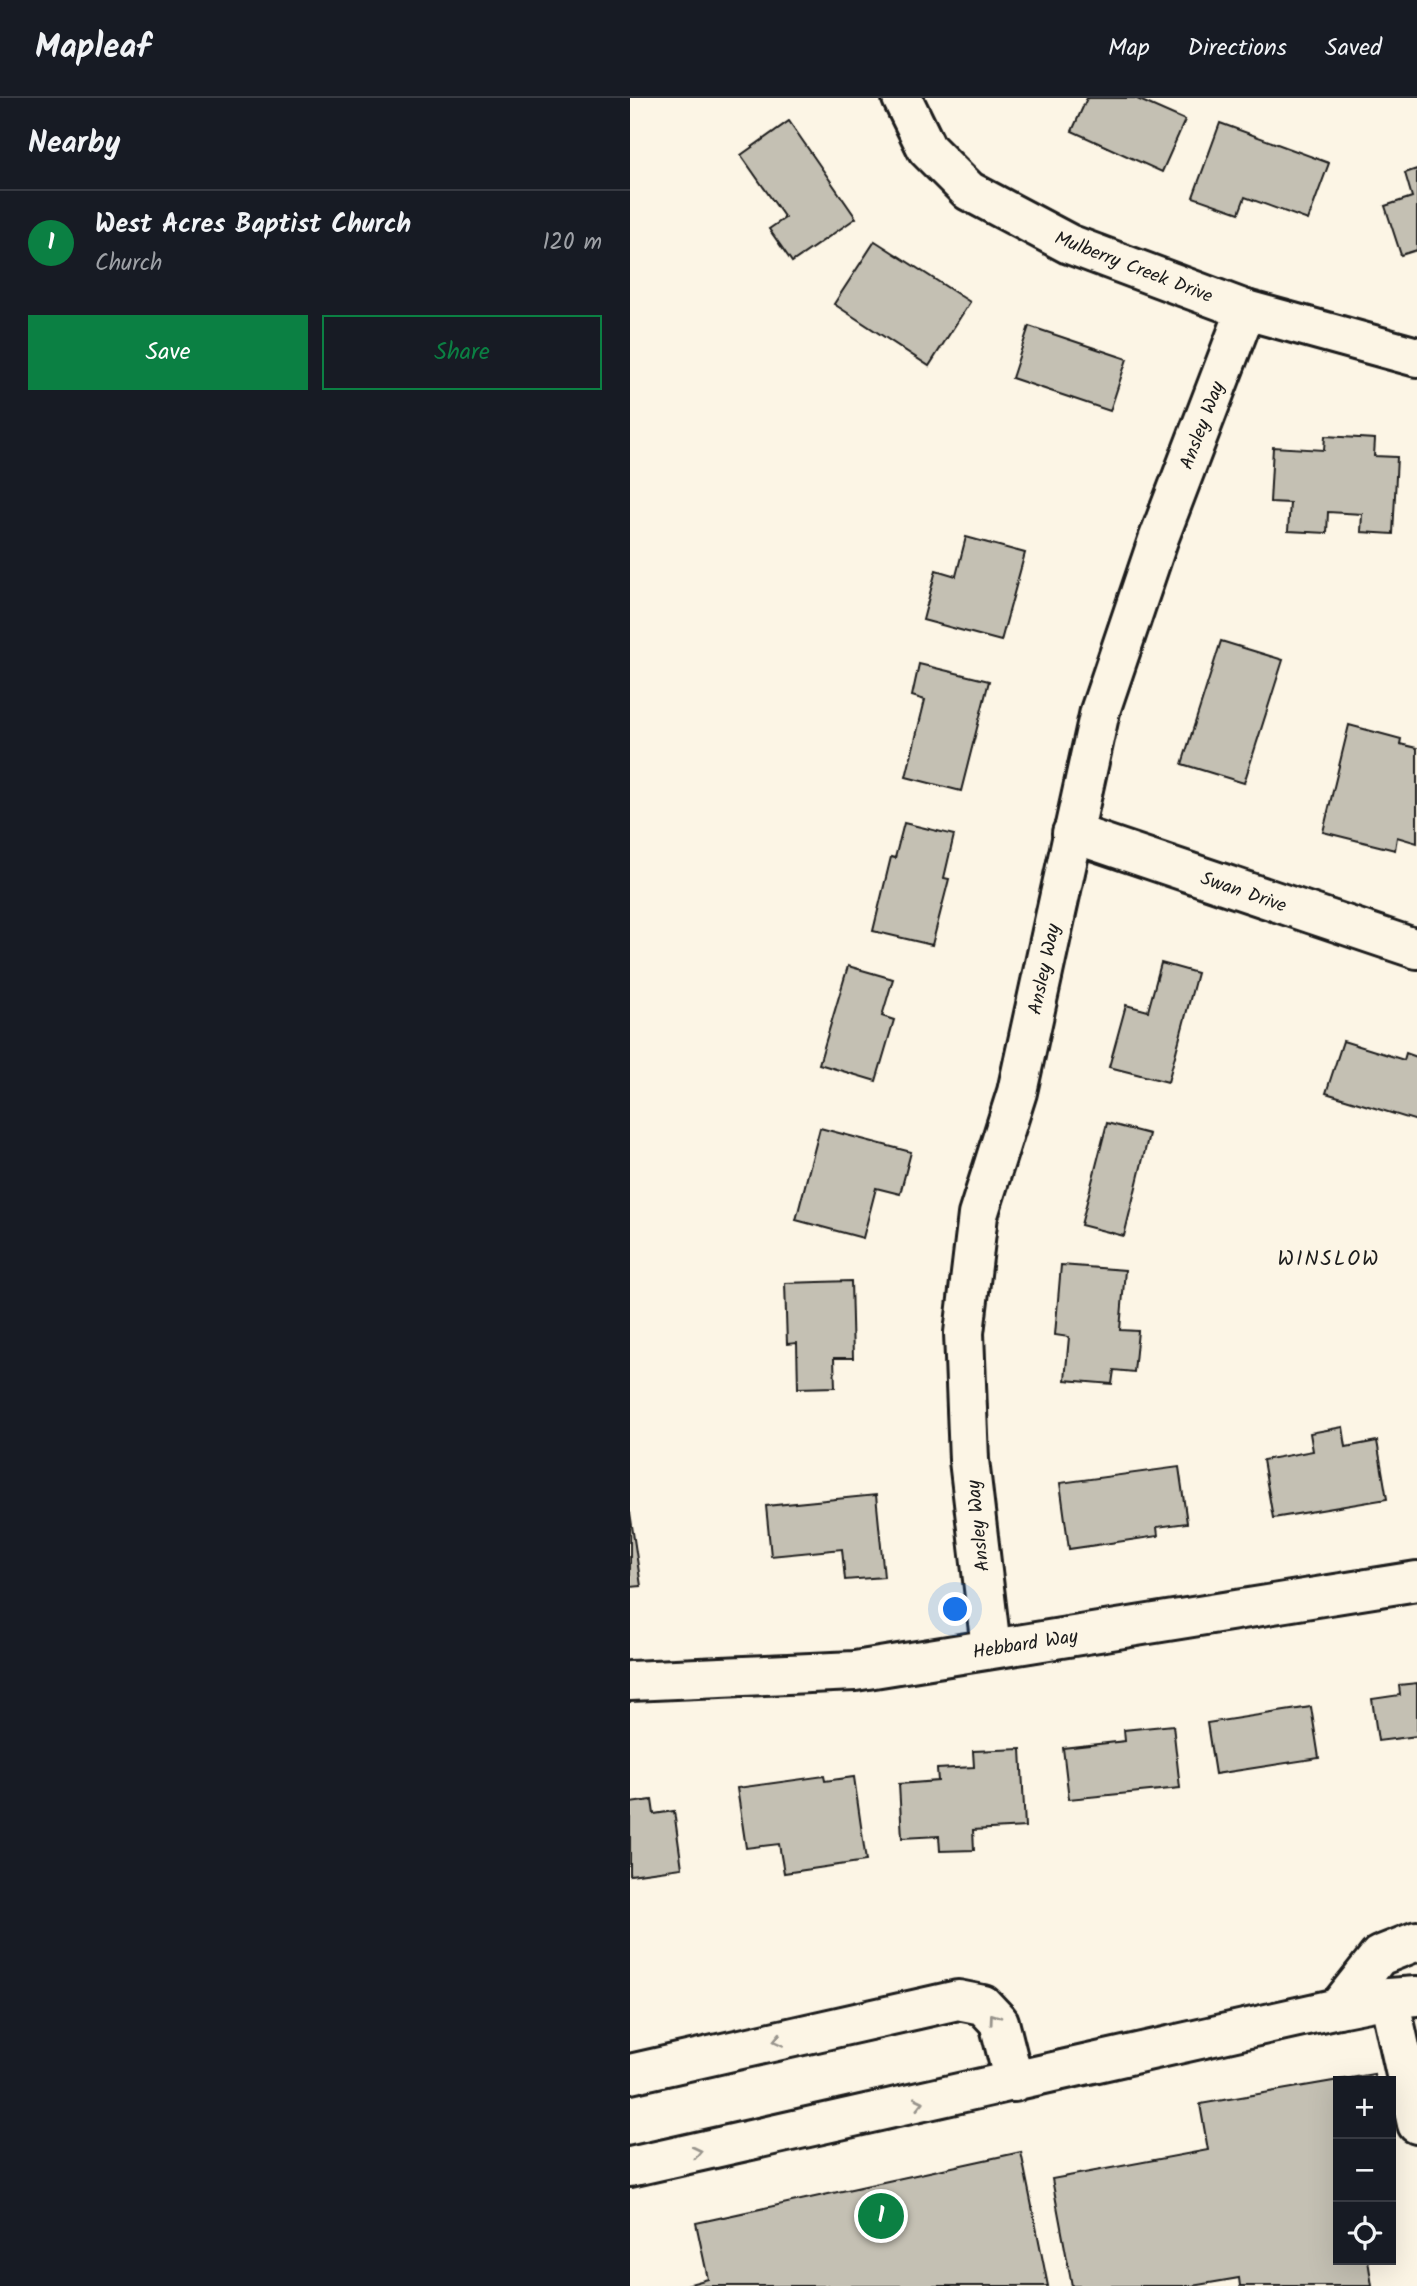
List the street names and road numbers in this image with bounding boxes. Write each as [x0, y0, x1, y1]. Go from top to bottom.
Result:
street label: Mulberry Creek Drive [1050, 224, 1217, 312]
street label: Ansley Way [1172, 376, 1234, 474]
street label: Swan Drive [1196, 864, 1291, 922]
street label: Ansley Way [1021, 920, 1069, 1018]
street label: Ansley Way [959, 1477, 999, 1573]
street label: Hebbard Way [971, 1622, 1081, 1668]

